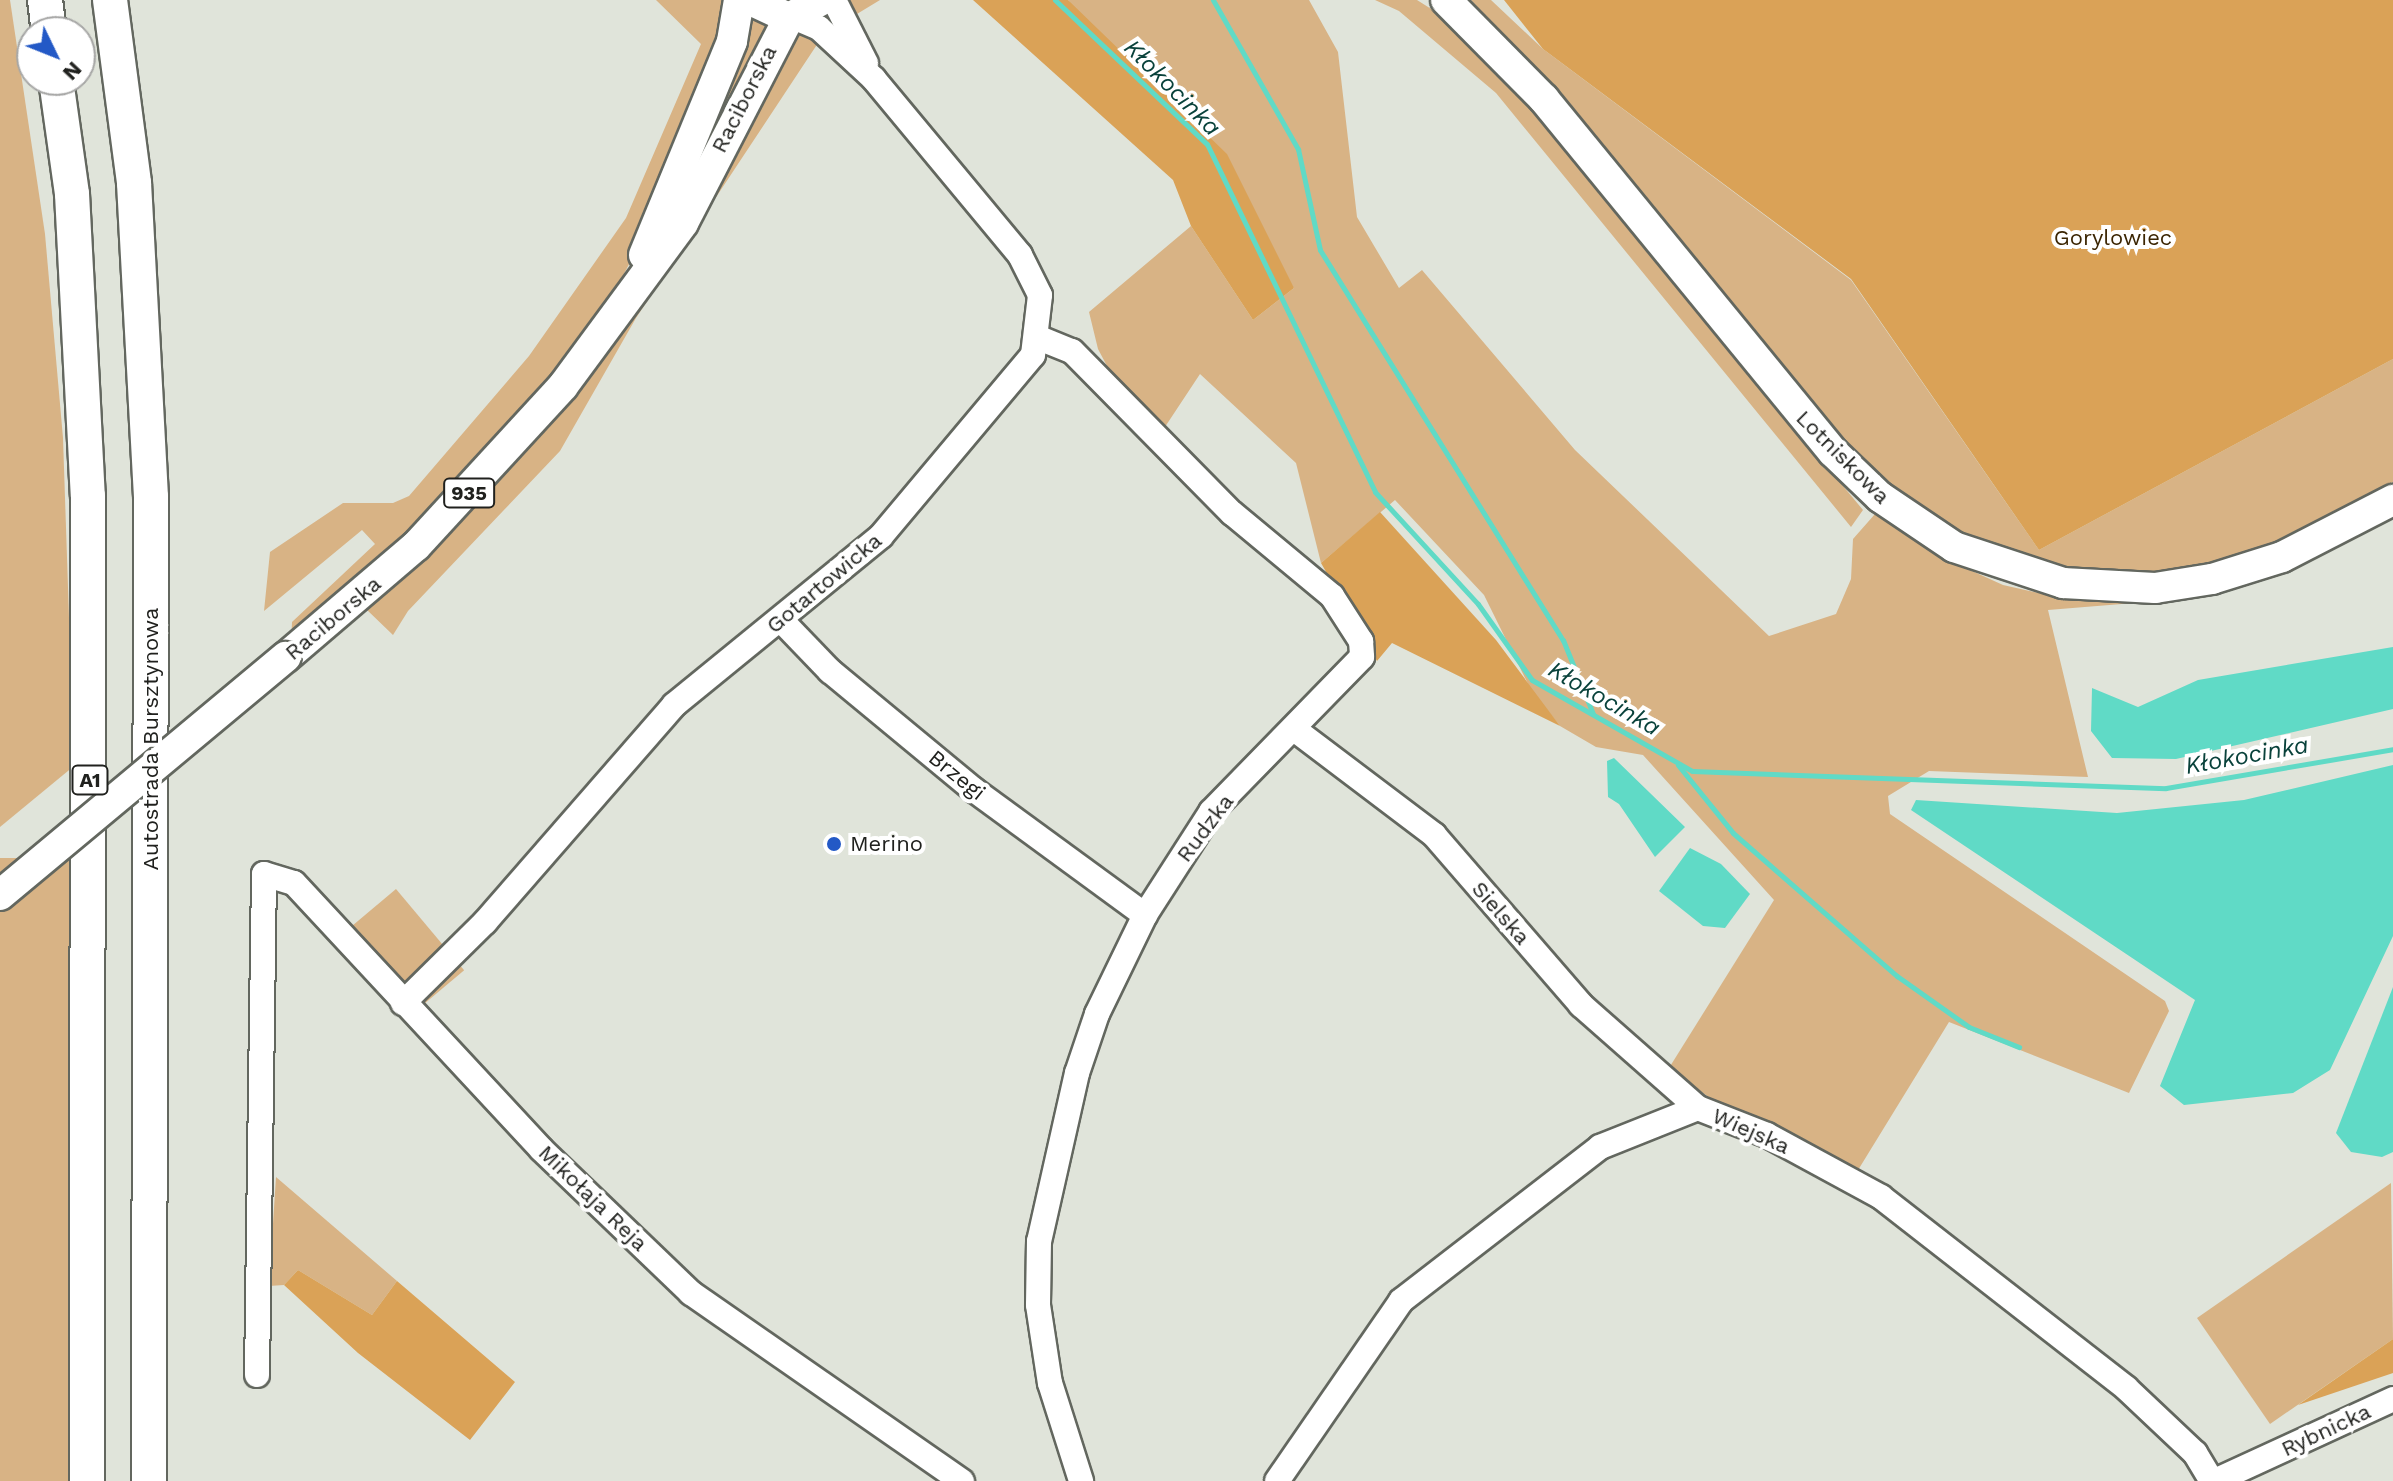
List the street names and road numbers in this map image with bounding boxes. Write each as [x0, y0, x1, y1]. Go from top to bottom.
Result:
street label: Raciborska [706, 41, 782, 157]
street label: Lotniskowa [1791, 405, 1895, 509]
road number: 935 [443, 477, 495, 509]
street label: Gotartowicka [761, 527, 887, 639]
street label: Raciborska [280, 570, 386, 666]
street label: Autostrada Bursztynowa [138, 607, 164, 871]
street label: Brzegi [923, 744, 991, 806]
road number: A1 [70, 764, 110, 796]
street label: Rudzka [1171, 789, 1239, 867]
street label: Sielska [1466, 876, 1536, 950]
street label: Wiejska [1708, 1102, 1794, 1160]
street label: Mikołaja Reja [533, 1139, 653, 1257]
street label: Rybnicka [2277, 1398, 2375, 1462]

